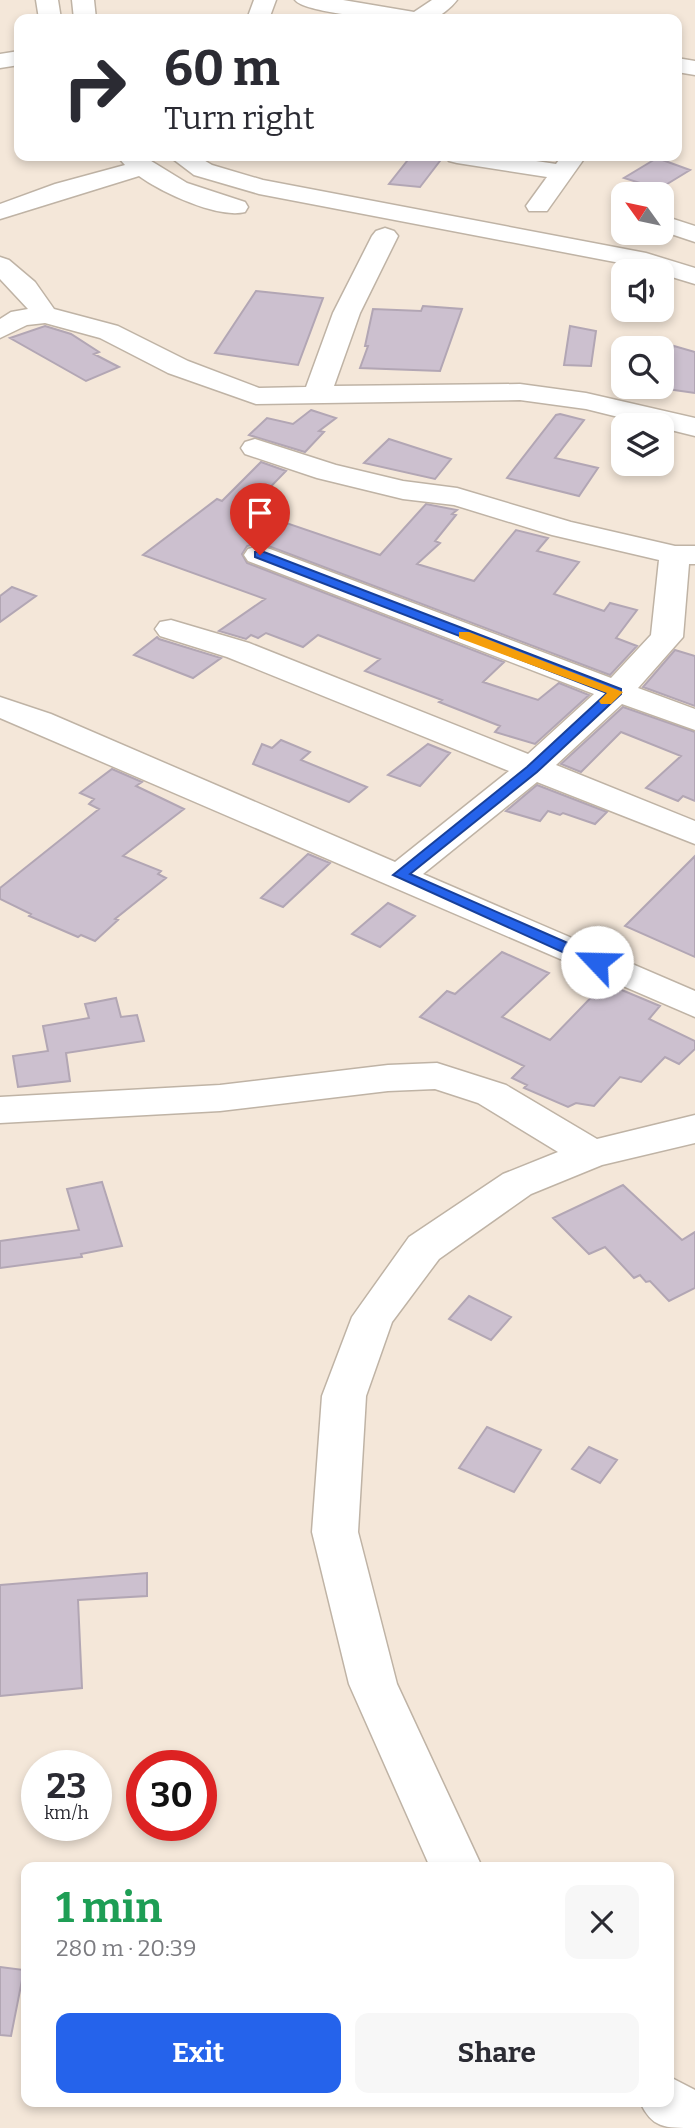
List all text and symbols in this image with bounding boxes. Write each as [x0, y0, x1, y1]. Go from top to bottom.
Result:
text: 60 m [164, 39, 280, 98]
icon: right [49, 42, 140, 133]
text: Turn right [164, 99, 315, 137]
north arrow [611, 182, 674, 245]
map controls [611, 182, 674, 476]
button: sound [611, 259, 674, 322]
button: search [611, 336, 674, 399]
button: layers [611, 413, 674, 476]
pin [230, 483, 290, 555]
icon: arrive [241, 494, 279, 532]
position arrow [560, 925, 634, 999]
speed limit sign: 30 [126, 1750, 217, 1841]
text: 23 [47, 1765, 86, 1807]
text: km/h [44, 1802, 89, 1824]
text: 1 min [56, 1883, 162, 1933]
button: close [565, 1885, 639, 1959]
text: 280 m · 20:39 [56, 1934, 196, 1962]
button: Exit [56, 2013, 341, 2093]
button: Share [355, 2013, 639, 2093]

